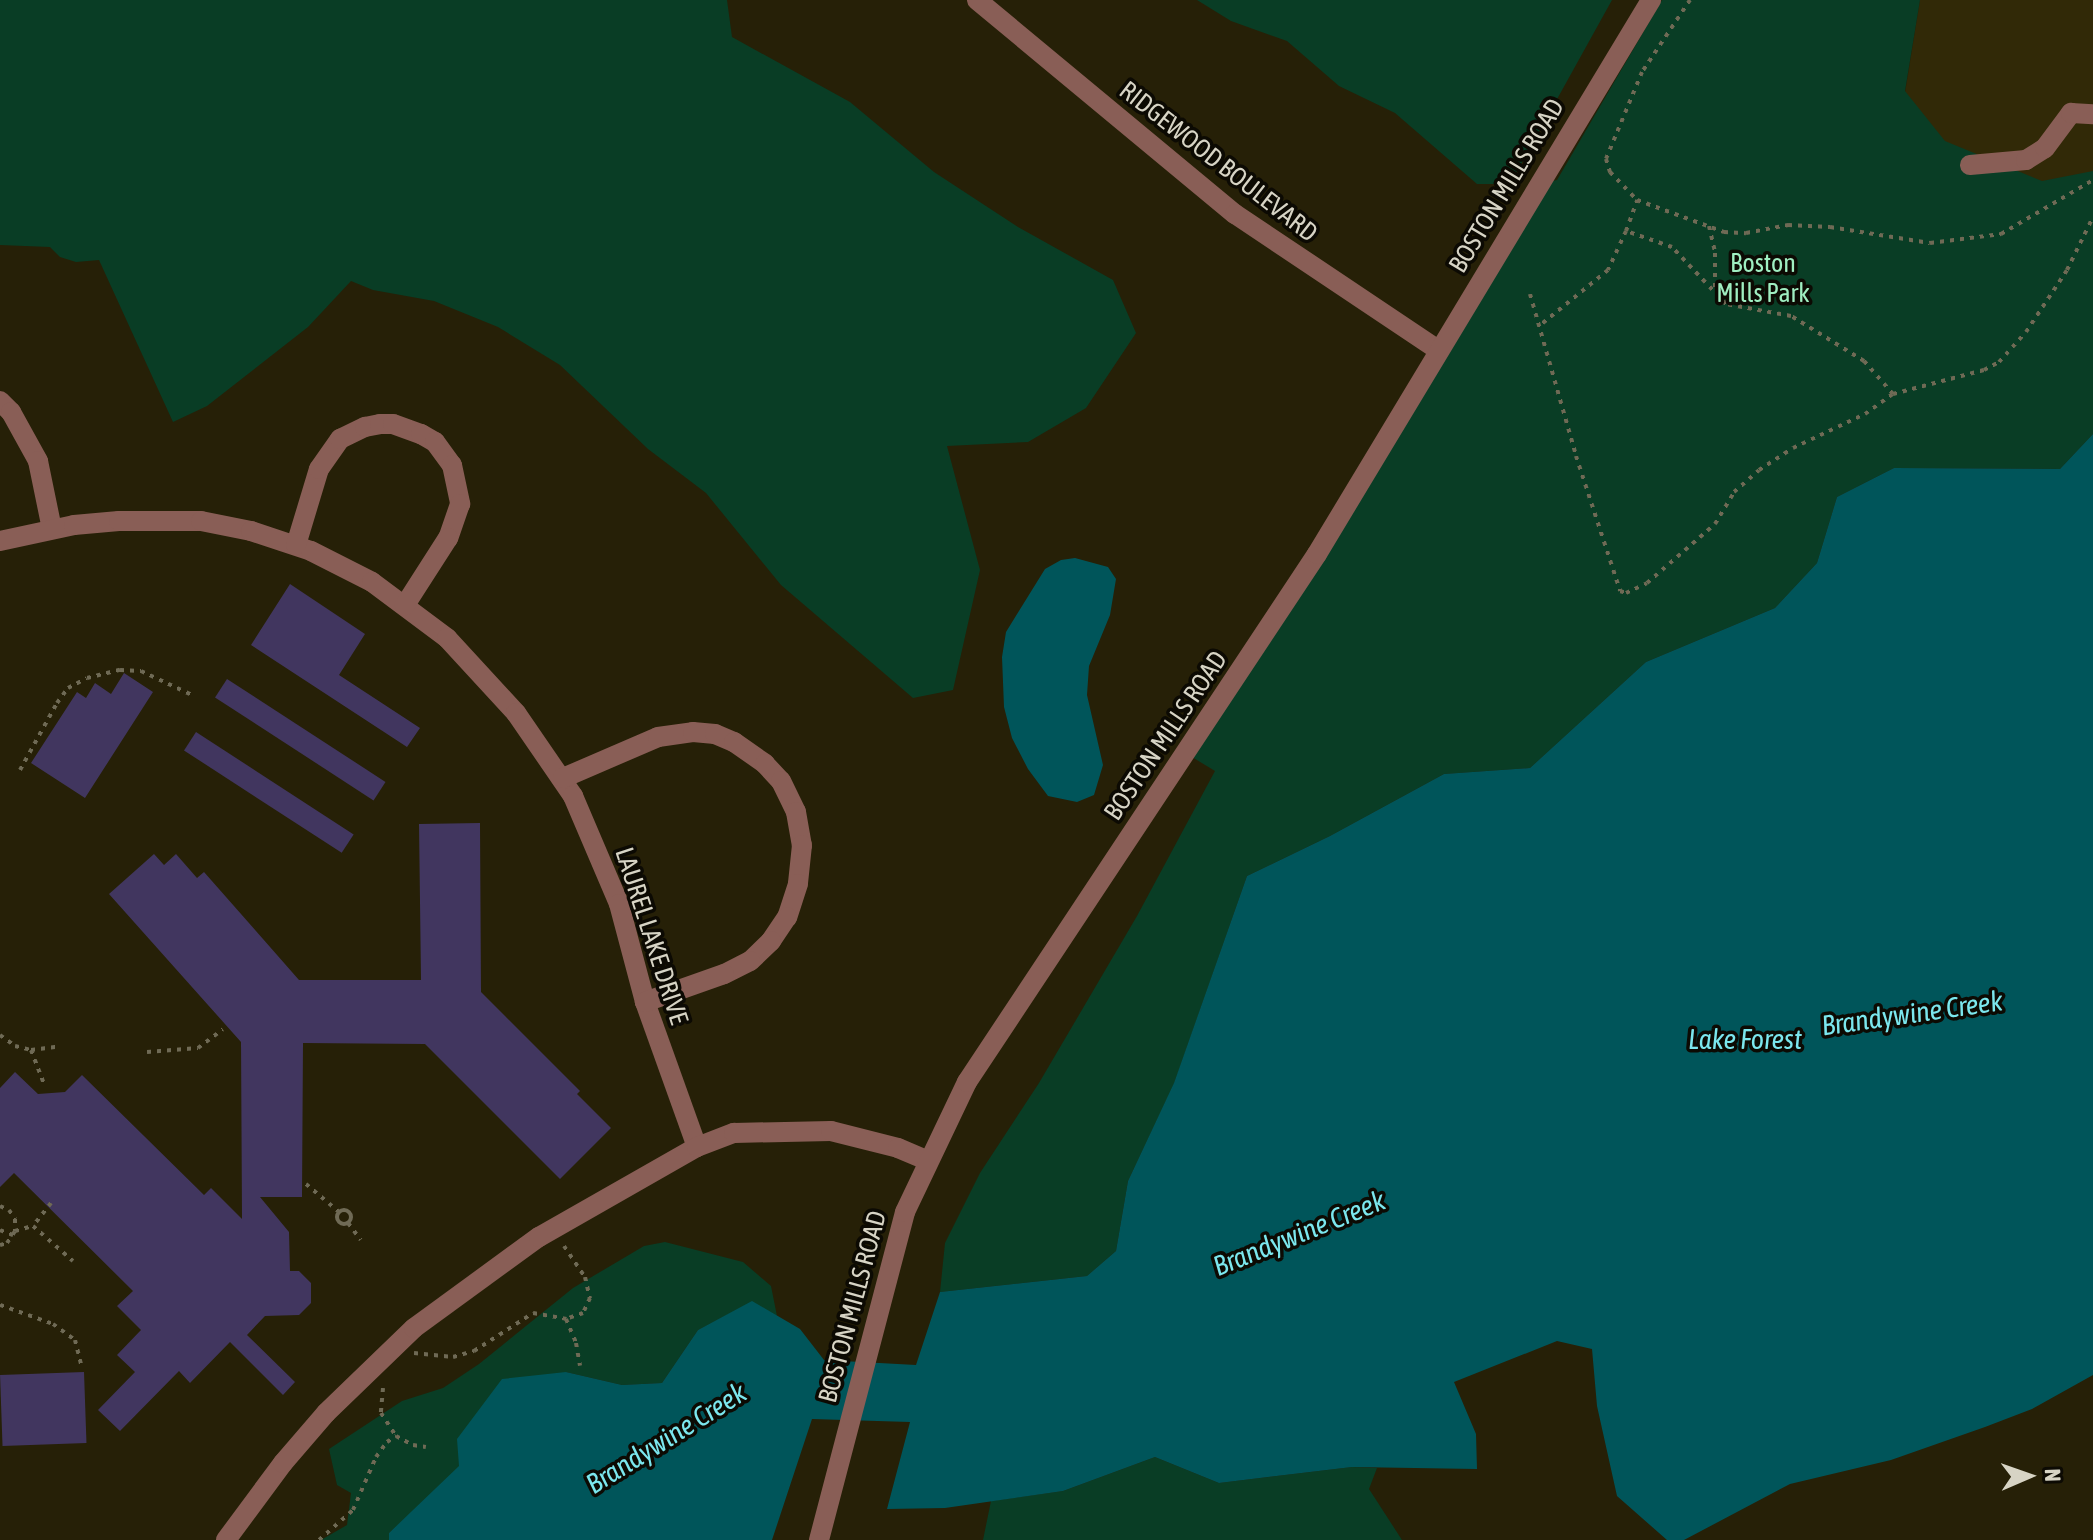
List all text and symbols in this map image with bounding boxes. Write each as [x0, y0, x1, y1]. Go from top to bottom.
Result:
street label: RIDGEWOOD BOULEVARD [1113, 75, 1323, 249]
street label: BOSTON MILLS ROAD [1443, 93, 1571, 279]
park label: Boston Mills Park [1716, 248, 1810, 310]
street label: BOSTON MILLS ROAD [1098, 645, 1234, 827]
street label: LAUREL LAKE DRIVE [608, 844, 694, 1028]
water label: Brandywine Creek [1819, 984, 2005, 1042]
water label: Lake Forest [1688, 1022, 1802, 1056]
water label: Brandywine Creek [1208, 1183, 1390, 1283]
street label: BOSTON MILLS ROAD [812, 1208, 894, 1406]
water label: Brandywine Creek [580, 1375, 752, 1501]
north arrow [1989, 1436, 2069, 1516]
text: N [2040, 1468, 2066, 1482]

